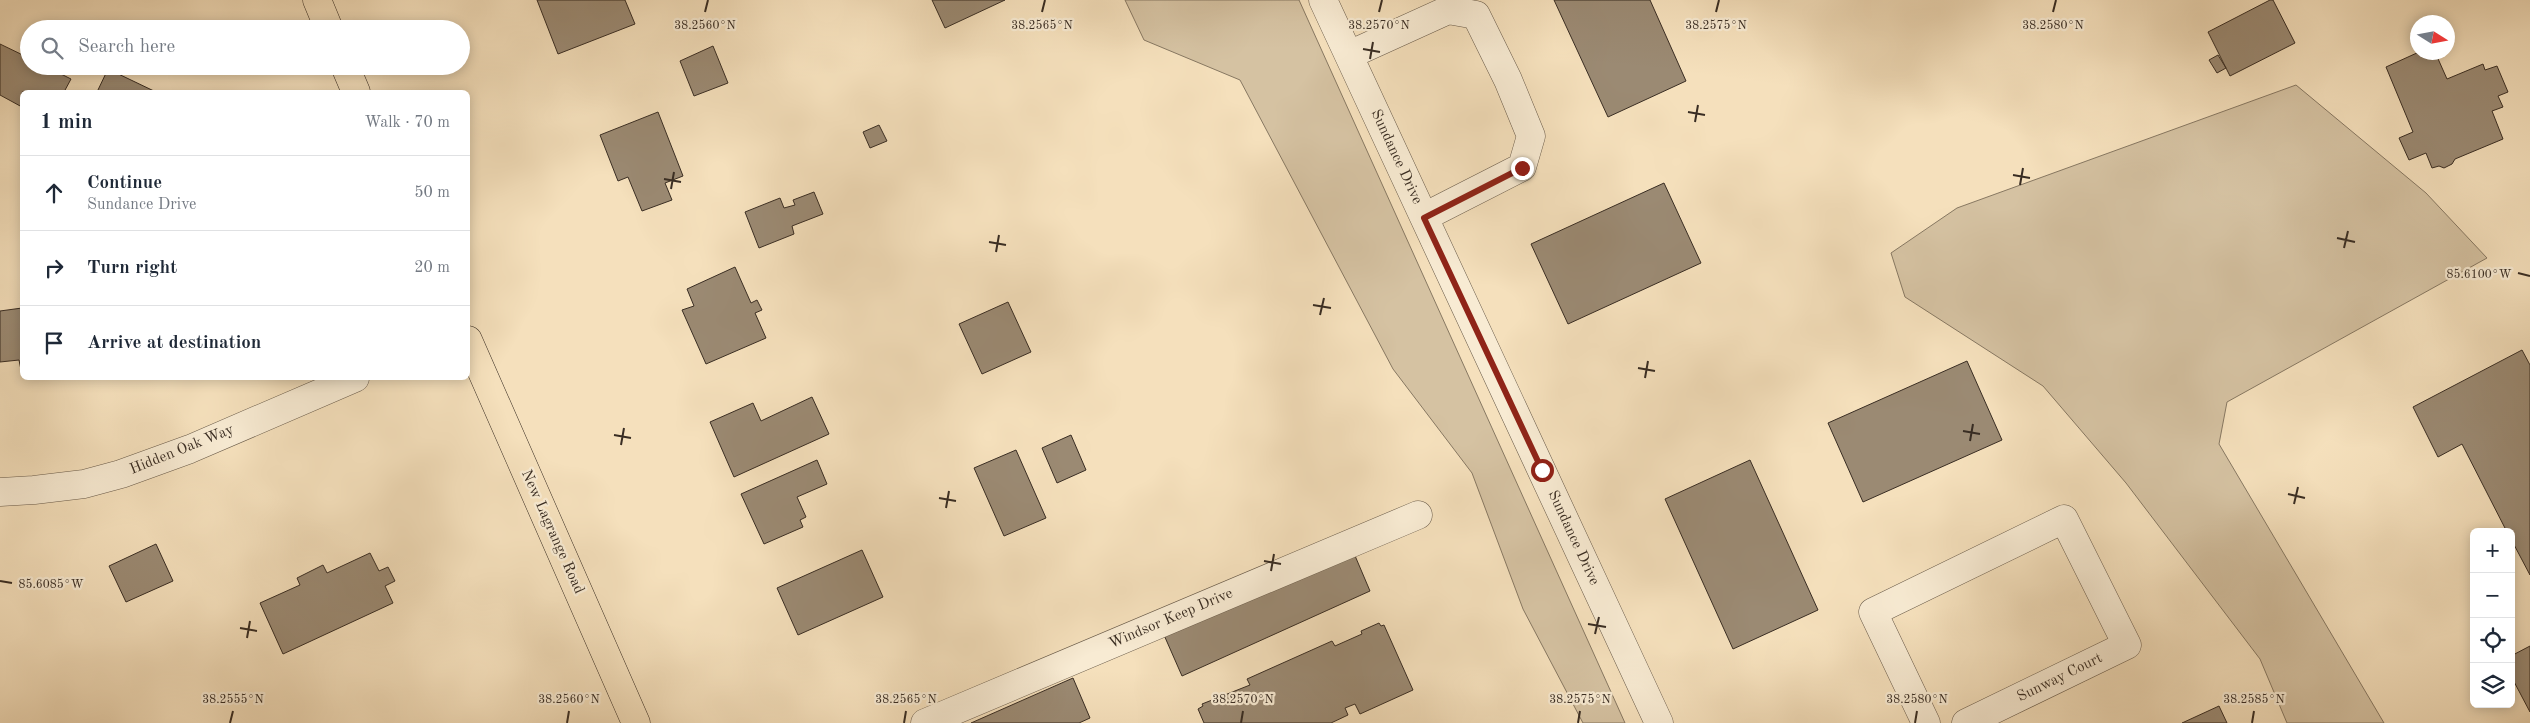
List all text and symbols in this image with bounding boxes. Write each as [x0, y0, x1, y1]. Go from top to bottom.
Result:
north arrow [2410, 15, 2455, 60]
text: 38.2560°N [674, 19, 736, 32]
text: 38.2565°N [1011, 19, 1073, 32]
text: 38.2570°N [1348, 19, 1410, 32]
text: 38.2575°N [1685, 19, 1747, 32]
text: 38.2580°N [2022, 19, 2084, 32]
search box [20, 20, 470, 75]
icon: search [38, 34, 66, 62]
text: Search here [78, 38, 175, 57]
street label: Sundance Drive [1368, 107, 1424, 207]
text: 1 min [40, 112, 93, 133]
text: Walk · 70 m [364, 115, 450, 131]
route end [1511, 157, 1534, 180]
text: Continue [87, 174, 162, 193]
icon: ahead [40, 179, 68, 207]
text: 50 m [414, 185, 450, 201]
text: Sundance Drive [87, 197, 196, 213]
icon: right [40, 254, 68, 282]
text: Turn right [87, 259, 177, 278]
text: 20 m [414, 260, 450, 276]
text: 85.6100°W [2447, 268, 2512, 281]
icon: arrive [40, 329, 68, 357]
text: Arrive at destination [87, 334, 261, 353]
street label: Hidden Oak Way [128, 422, 236, 478]
route start [1531, 459, 1554, 482]
street label: New Lagrange Road [518, 468, 586, 596]
street label: Sundance Drive [1545, 488, 1601, 588]
map controls [2470, 528, 2515, 708]
button: + [2470, 528, 2515, 573]
button: − [2470, 573, 2515, 618]
text: 85.6085°W [19, 578, 84, 591]
street label: Windsor Keep Drive [1107, 586, 1235, 652]
button: locate [2470, 618, 2515, 663]
street label: Sunway Court [2015, 651, 2105, 705]
button: layers [2470, 663, 2515, 708]
text: 38.2555°N [202, 693, 264, 706]
text: 38.2560°N [538, 693, 600, 706]
text: 38.2565°N [875, 693, 937, 706]
text: 38.2570°N [1212, 693, 1274, 706]
text: 38.2575°N [1549, 693, 1611, 706]
text: 38.2580°N [1886, 693, 1948, 706]
text: 38.2585°N [2223, 693, 2285, 706]

